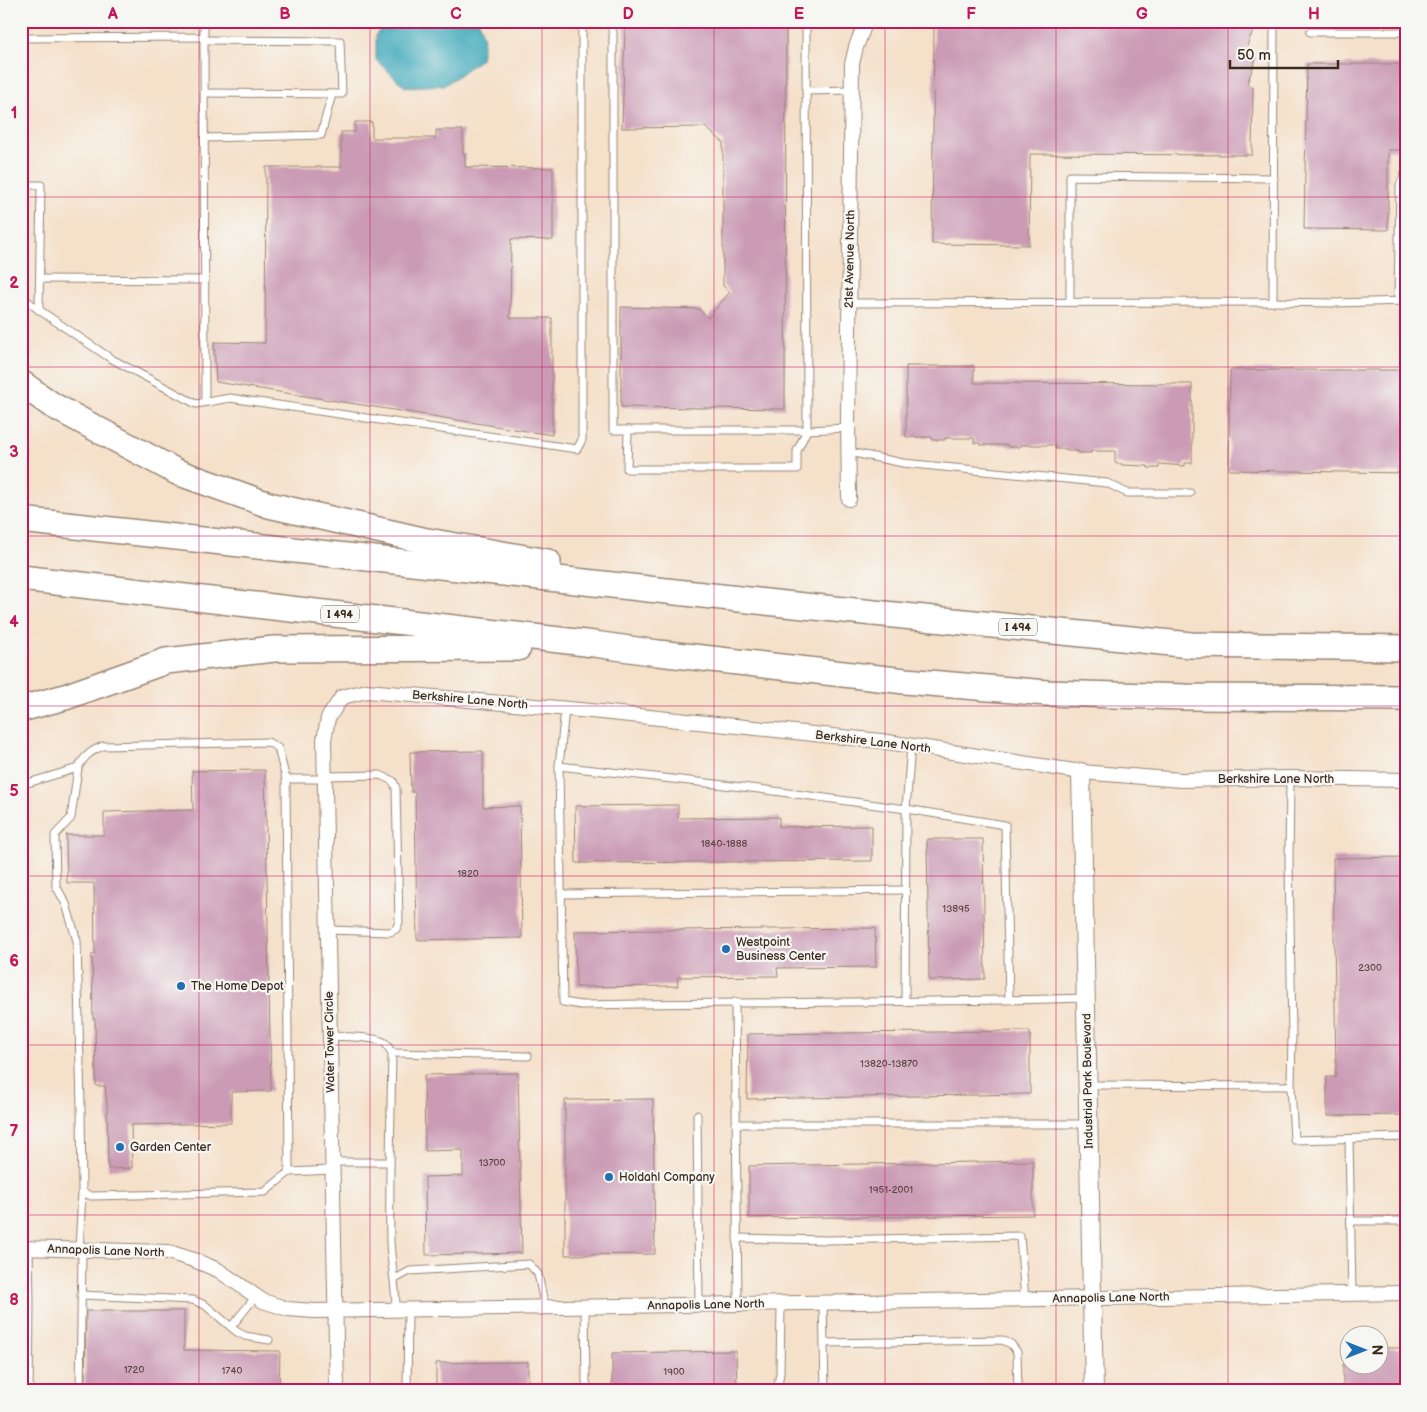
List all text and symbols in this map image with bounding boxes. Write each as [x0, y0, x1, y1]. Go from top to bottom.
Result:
text: A [107, 5, 118, 24]
text: B [279, 5, 291, 24]
text: C [450, 5, 462, 24]
text: D [622, 5, 634, 24]
text: E [794, 5, 804, 24]
text: F [966, 5, 976, 24]
text: G [1136, 5, 1148, 24]
text: H [1308, 5, 1320, 24]
scale bar [1230, 38, 1337, 70]
text: 50 m [1237, 46, 1271, 65]
text: 1 [11, 104, 17, 123]
street label: 21st Avenue North [842, 209, 858, 308]
text: 2 [9, 274, 19, 293]
text: 3 [9, 443, 19, 462]
road number: I 494 [321, 606, 359, 622]
text: 4 [9, 613, 19, 632]
road number: I 494 [999, 618, 1037, 636]
street label: Berkshire Lane North [411, 687, 529, 713]
street label: Berkshire Lane North [814, 727, 932, 757]
street label: Berkshire Lane North [1218, 772, 1335, 787]
text: 5 [9, 782, 19, 801]
house number: 1840-1888 [701, 838, 748, 850]
house number: 1820 [457, 868, 479, 880]
house number: 13895 [942, 903, 970, 915]
place label: Westpoint Business Center [736, 935, 827, 964]
marker: Westpoint Business Center [720, 943, 732, 955]
text: 6 [9, 952, 19, 971]
house number: 2300 [1358, 962, 1382, 974]
place label: The Home Depot [191, 979, 284, 994]
marker: The Home Depot [175, 980, 187, 992]
street label: Water Tower Circle [322, 991, 338, 1093]
street label: Industrial Park Boulevard [1079, 1013, 1097, 1149]
house number: 13820-13870 [860, 1058, 918, 1070]
text: 7 [10, 1122, 19, 1141]
place label: Garden Center [130, 1140, 212, 1155]
marker: Garden Center [114, 1141, 126, 1153]
house number: 13700 [479, 1157, 505, 1169]
place label: Holdahl Company [619, 1170, 715, 1185]
marker: Holdahl Company [603, 1171, 615, 1183]
house number: 1951-2001 [869, 1184, 913, 1196]
street label: Annapolis Lane North [47, 1241, 165, 1261]
street label: Annapolis Lane North [1052, 1289, 1170, 1307]
text: 8 [9, 1291, 19, 1310]
street label: Annapolis Lane North [647, 1296, 765, 1314]
north arrow [1340, 1324, 1390, 1374]
text: N [1368, 1345, 1385, 1355]
house number: 1720 [124, 1364, 144, 1376]
house number: 1740 [222, 1365, 242, 1377]
house number: 1900 [663, 1366, 685, 1378]

